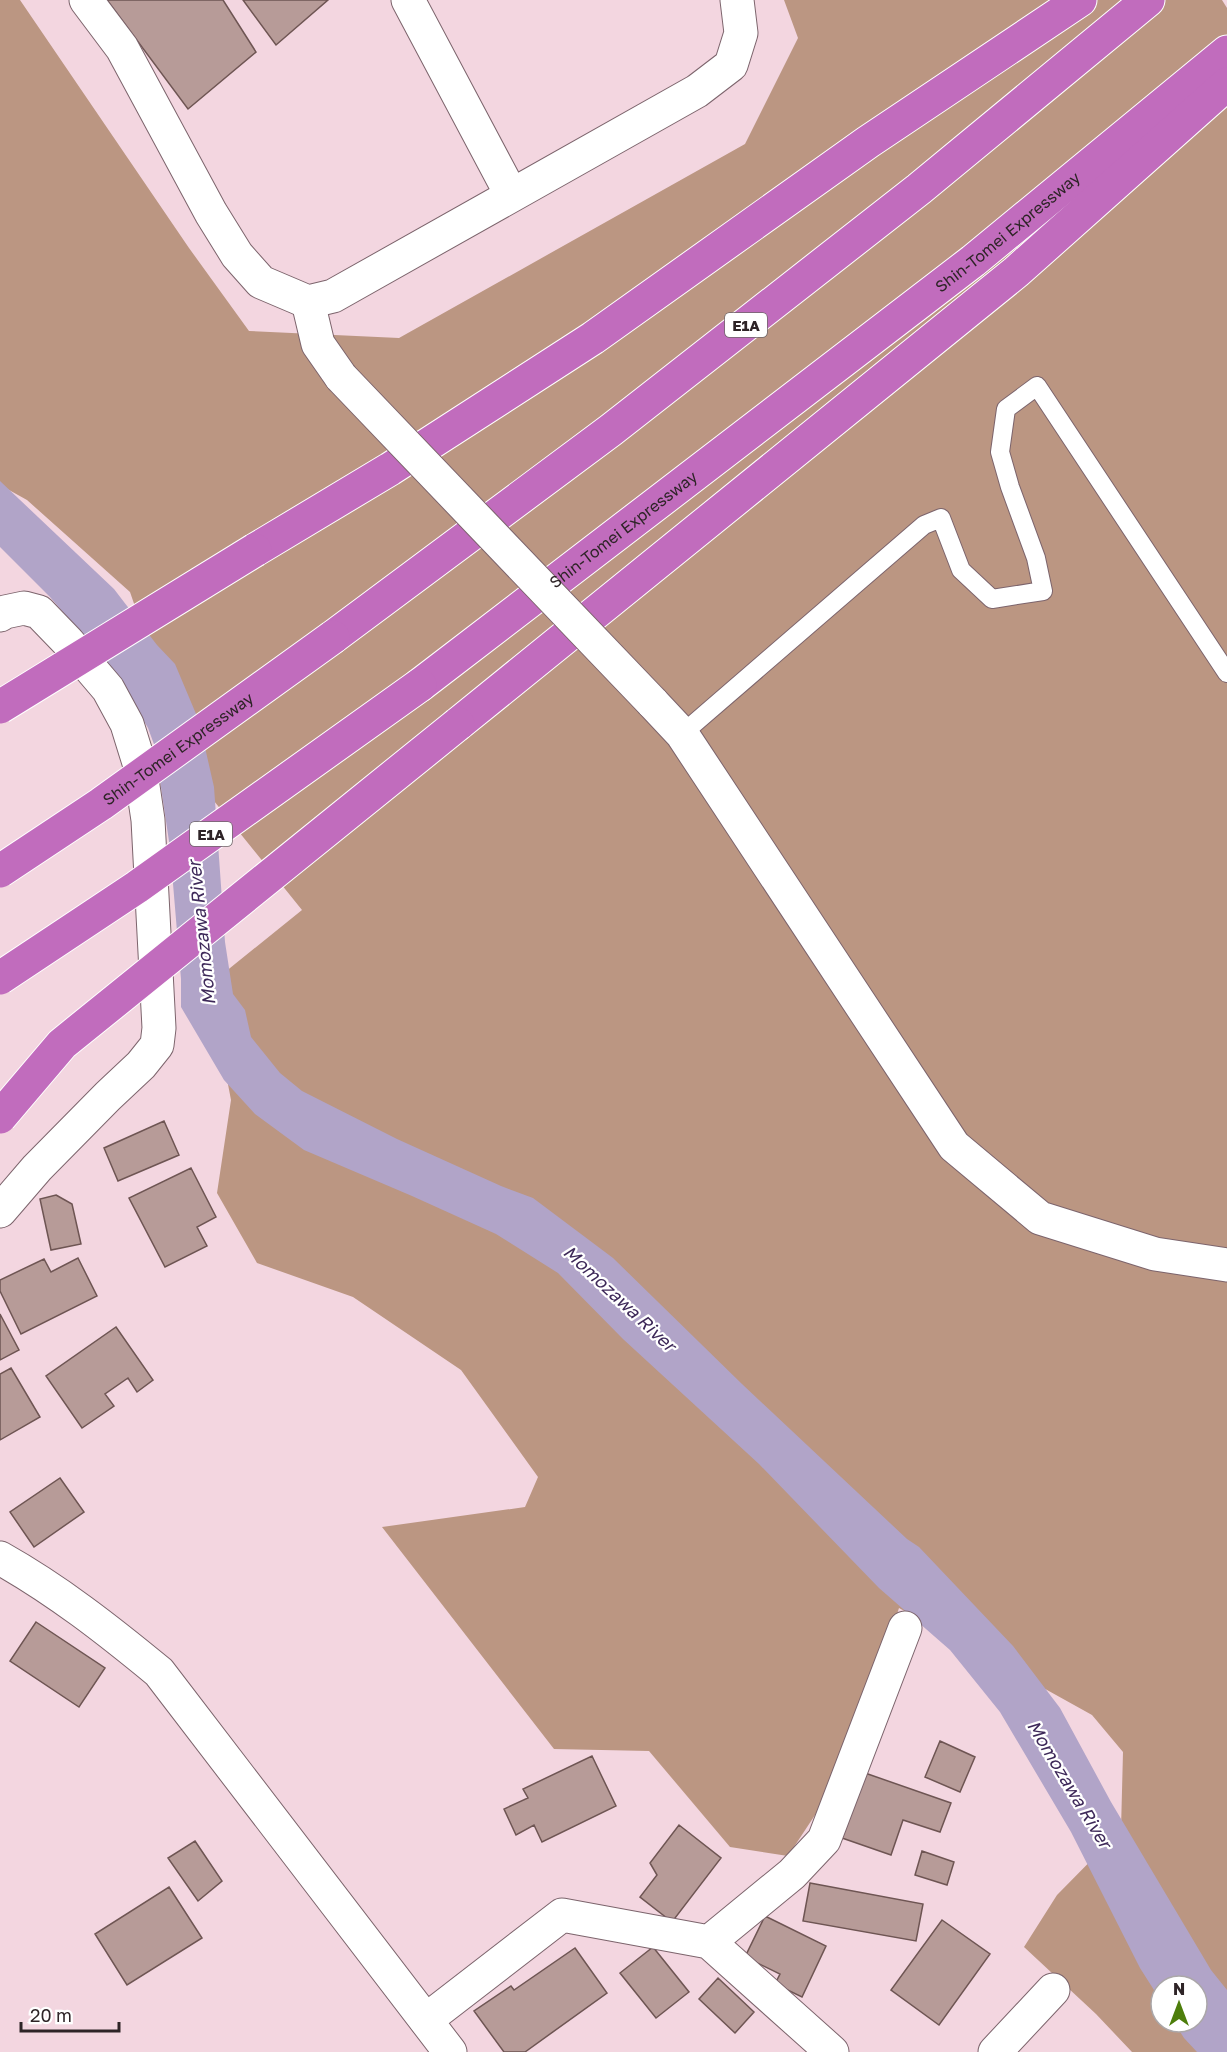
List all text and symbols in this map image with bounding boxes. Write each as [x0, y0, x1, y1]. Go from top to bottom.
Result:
street label: Shin-Tomei Expressway [931, 167, 1084, 296]
road number: E1A [725, 313, 767, 337]
street label: Shin-Tomei Expressway [545, 466, 701, 592]
street label: Shin-Tomei Expressway [99, 688, 257, 810]
road number: E1A [190, 822, 232, 846]
water label: Momozawa River [182, 857, 220, 1006]
water label: Momozawa River [559, 1240, 683, 1358]
water label: Momozawa River [1023, 1716, 1118, 1854]
north arrow [1149, 1974, 1209, 2034]
text: N [1173, 1979, 1185, 1999]
scale bar [21, 1995, 118, 2033]
text: 20 m [30, 2004, 72, 2026]

